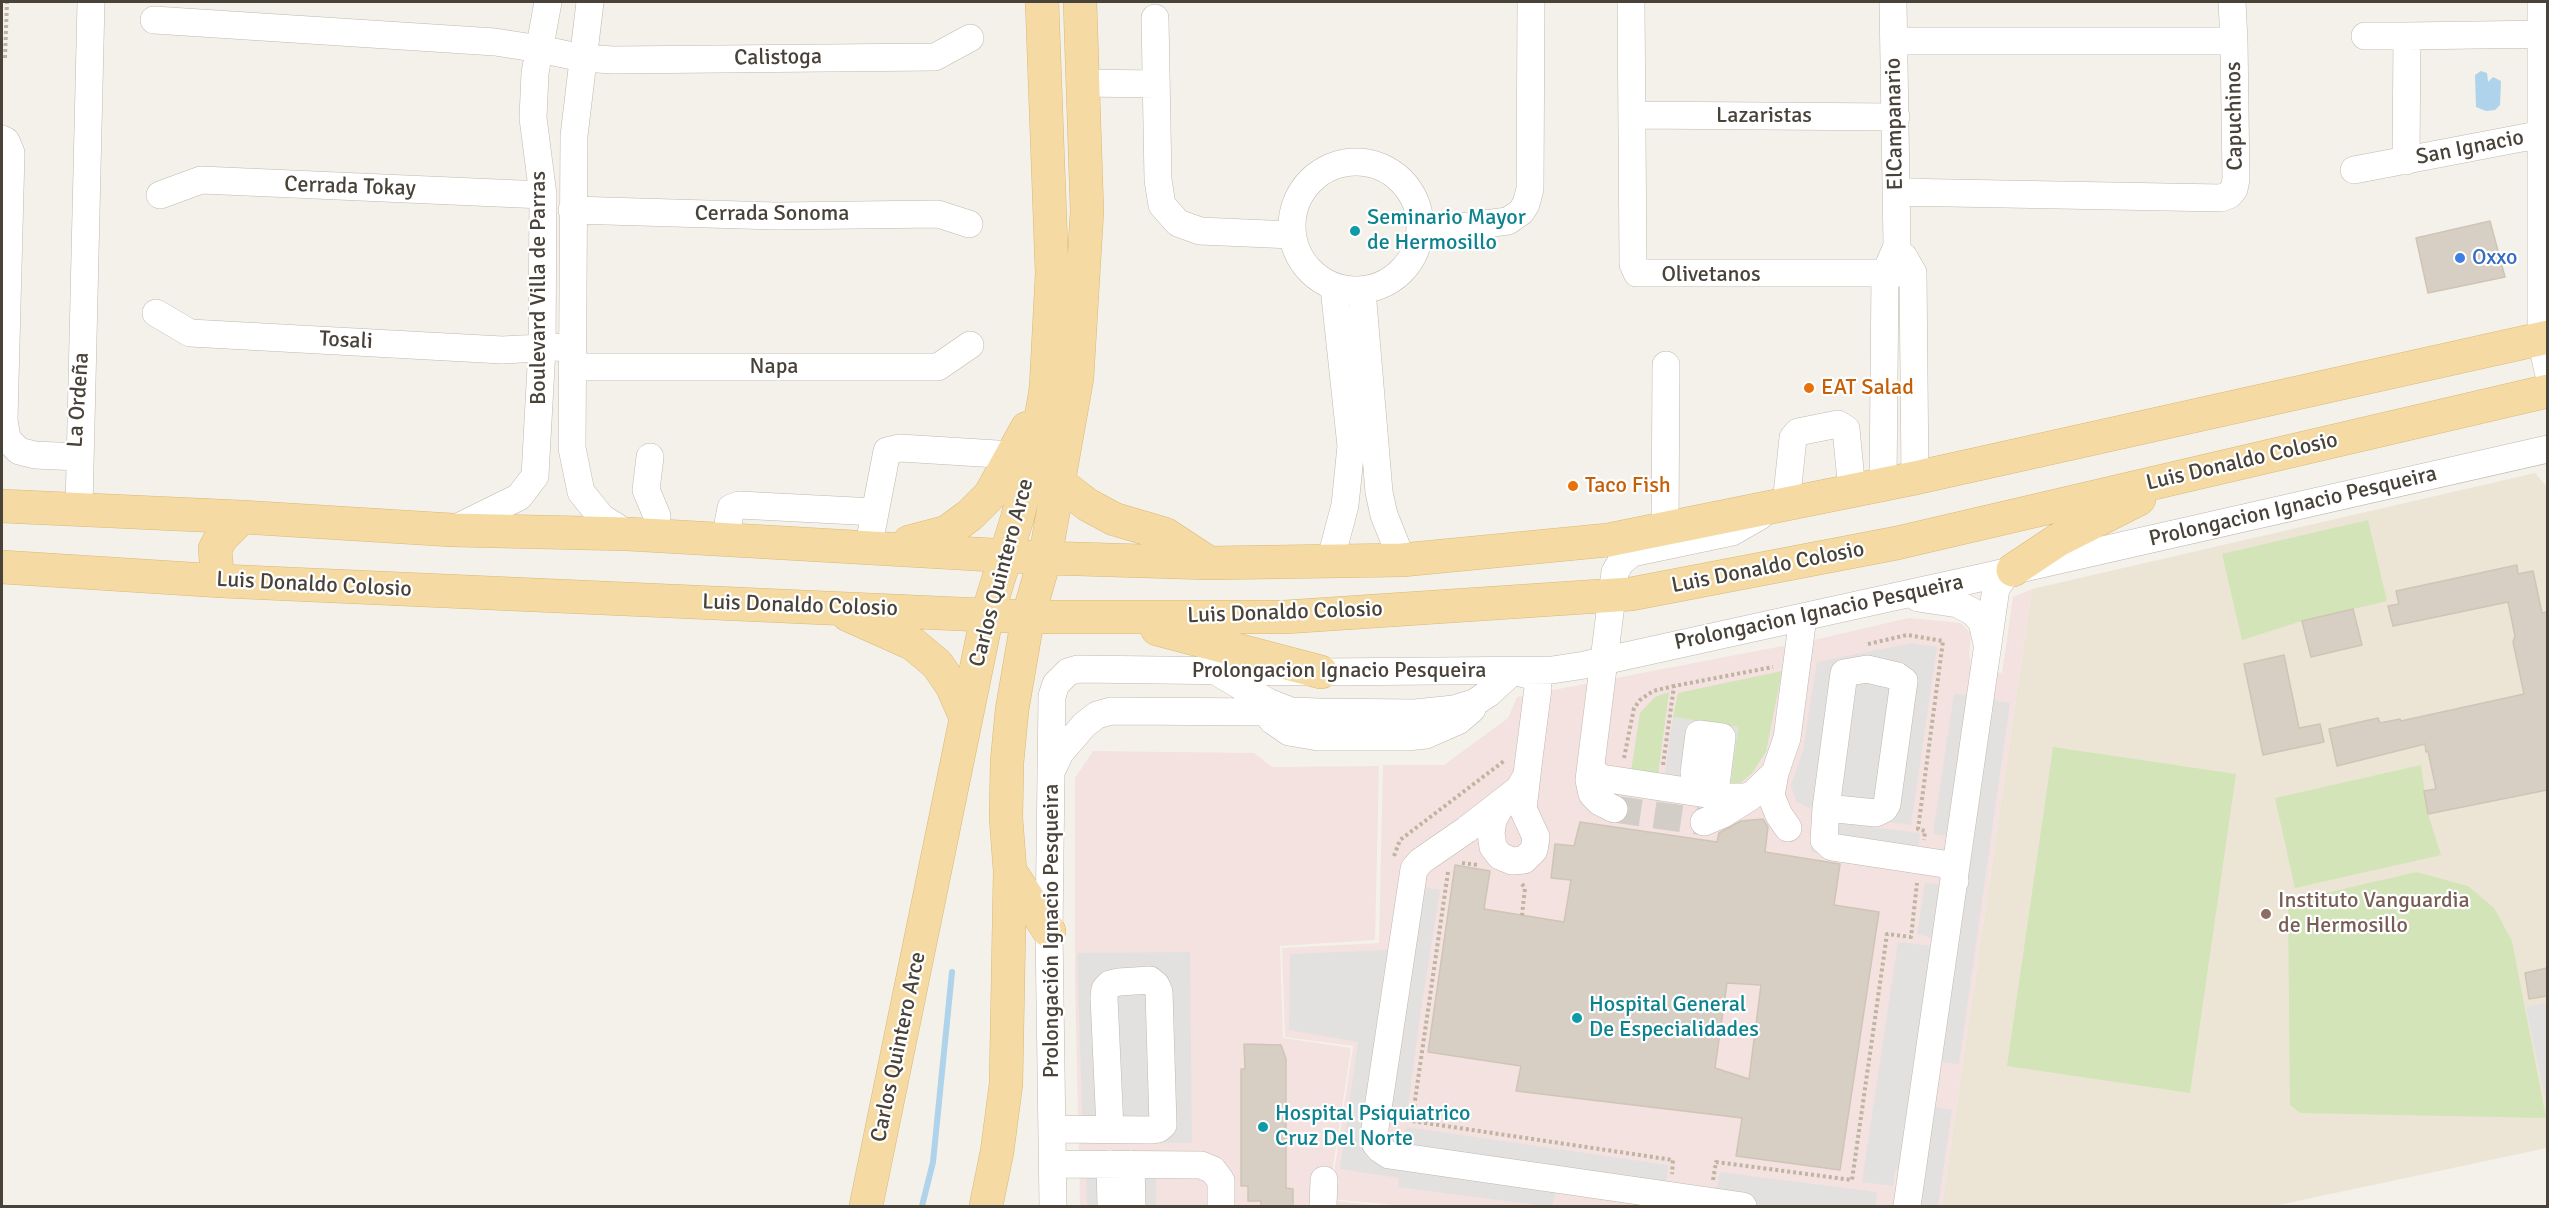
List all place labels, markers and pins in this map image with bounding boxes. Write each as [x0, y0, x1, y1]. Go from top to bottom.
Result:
place label: Seminario Mayor de Hermosillo [1367, 205, 1526, 256]
marker: Seminario Mayor de Hermosillo [1348, 224, 1362, 238]
place label: Oxxo [2472, 245, 2517, 271]
marker: Oxxo [2453, 251, 2467, 265]
place label: EAT Salad [1821, 375, 1914, 401]
marker: EAT Salad [1802, 381, 1816, 395]
place label: Taco Fish [1585, 473, 1671, 499]
marker: Taco Fish [1566, 479, 1580, 493]
place label: Instituto Vanguardia de Hermosillo [2278, 888, 2470, 939]
marker: Instituto Vanguardia de Hermosillo [2259, 907, 2273, 921]
place label: Hospital General De Especialidades [1589, 992, 1759, 1044]
marker: Hospital General De Especialidades [1570, 1011, 1584, 1025]
place label: Hospital Psiquiatrico Cruz Del Norte [1275, 1101, 1471, 1152]
marker: Hospital Psiquiatrico Cruz Del Norte [1256, 1120, 1270, 1134]

